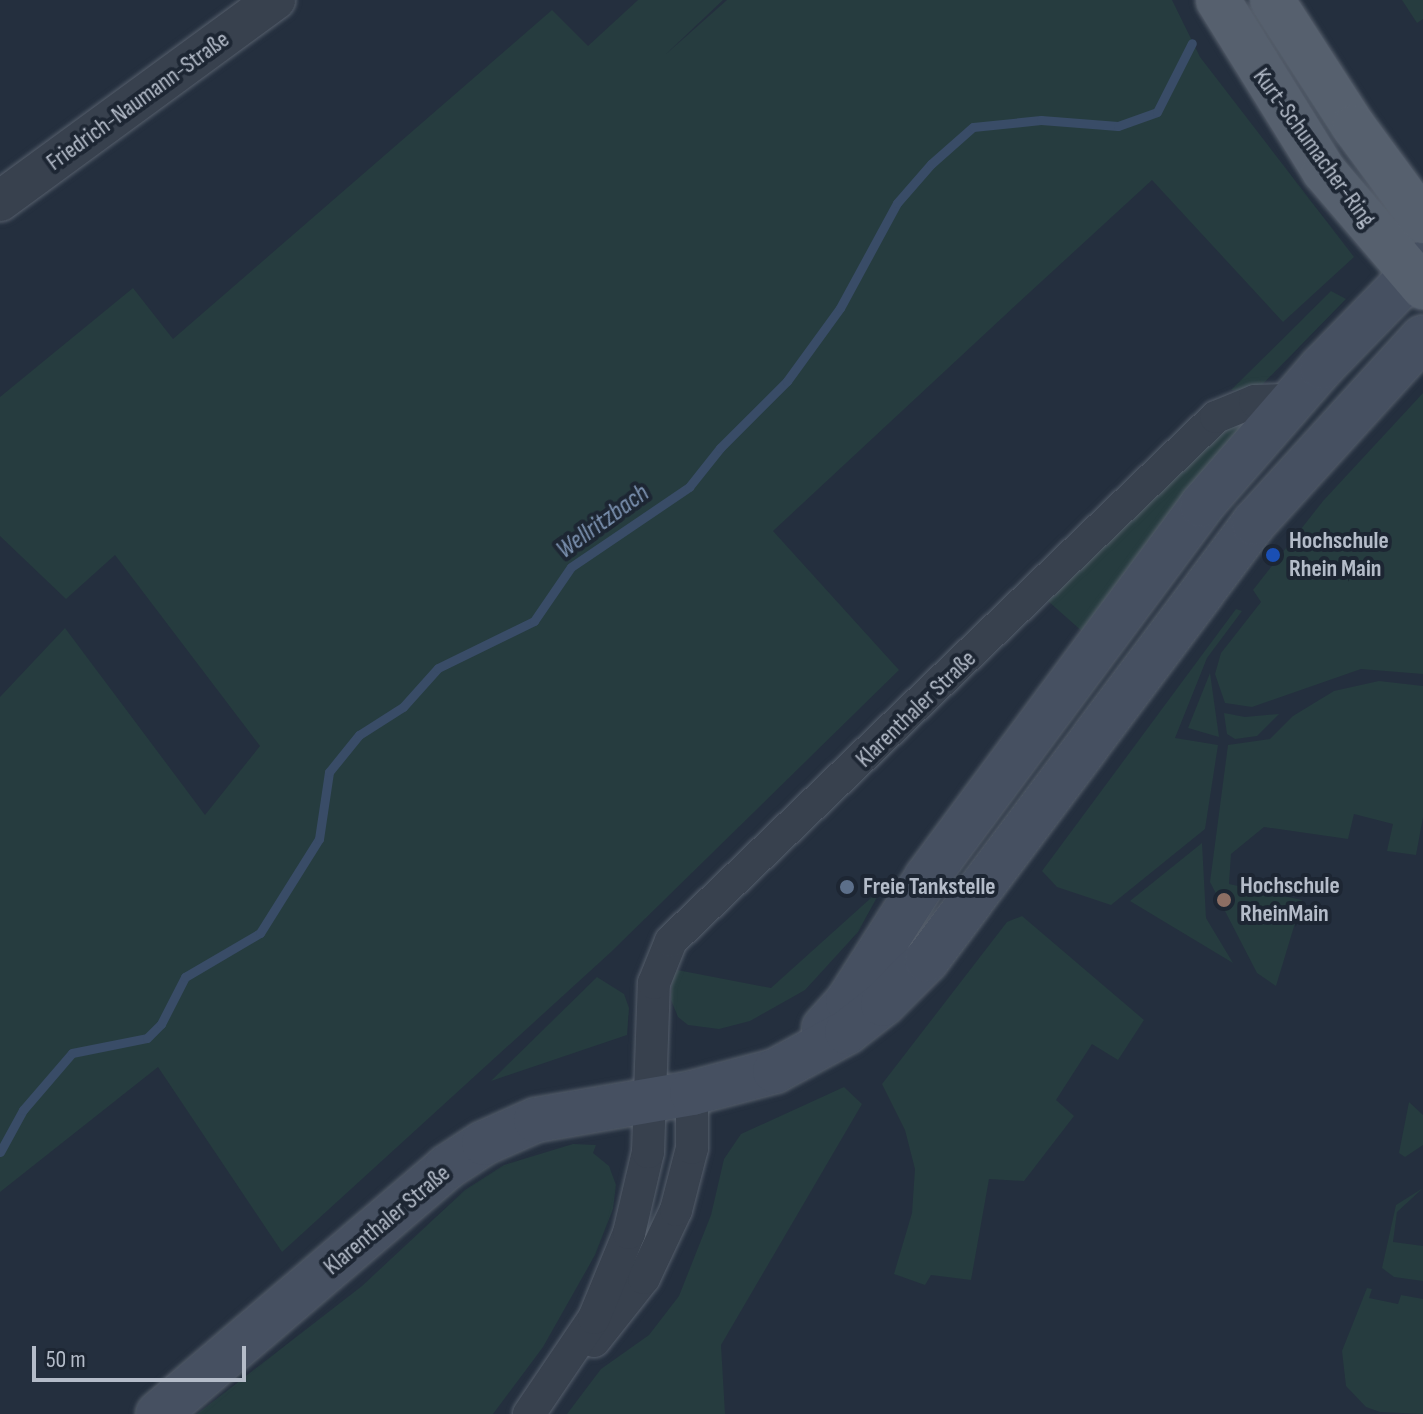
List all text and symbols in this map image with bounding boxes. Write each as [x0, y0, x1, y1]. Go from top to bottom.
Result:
street label: Friedrich-Naumann-Straße [41, 25, 235, 177]
street label: Kurt-Schumacher-Ring [1247, 63, 1381, 233]
water label: Wellritzbach [551, 478, 655, 566]
place label: Hochschule Rhein Main [1289, 527, 1389, 583]
marker: Hochschule Rhein Main [1264, 546, 1282, 564]
street label: Klarenthaler Straße [850, 644, 982, 774]
place label: Hochschule RheinMain [1240, 872, 1340, 928]
place label: Freie Tankstelle [863, 873, 996, 901]
marker: Freie Tankstelle [838, 878, 856, 896]
marker: Hochschule RheinMain [1215, 891, 1233, 909]
street label: Klarenthaler Straße [318, 1159, 456, 1281]
scale bar [36, 1330, 250, 1380]
text: 50 m [46, 1345, 86, 1374]

